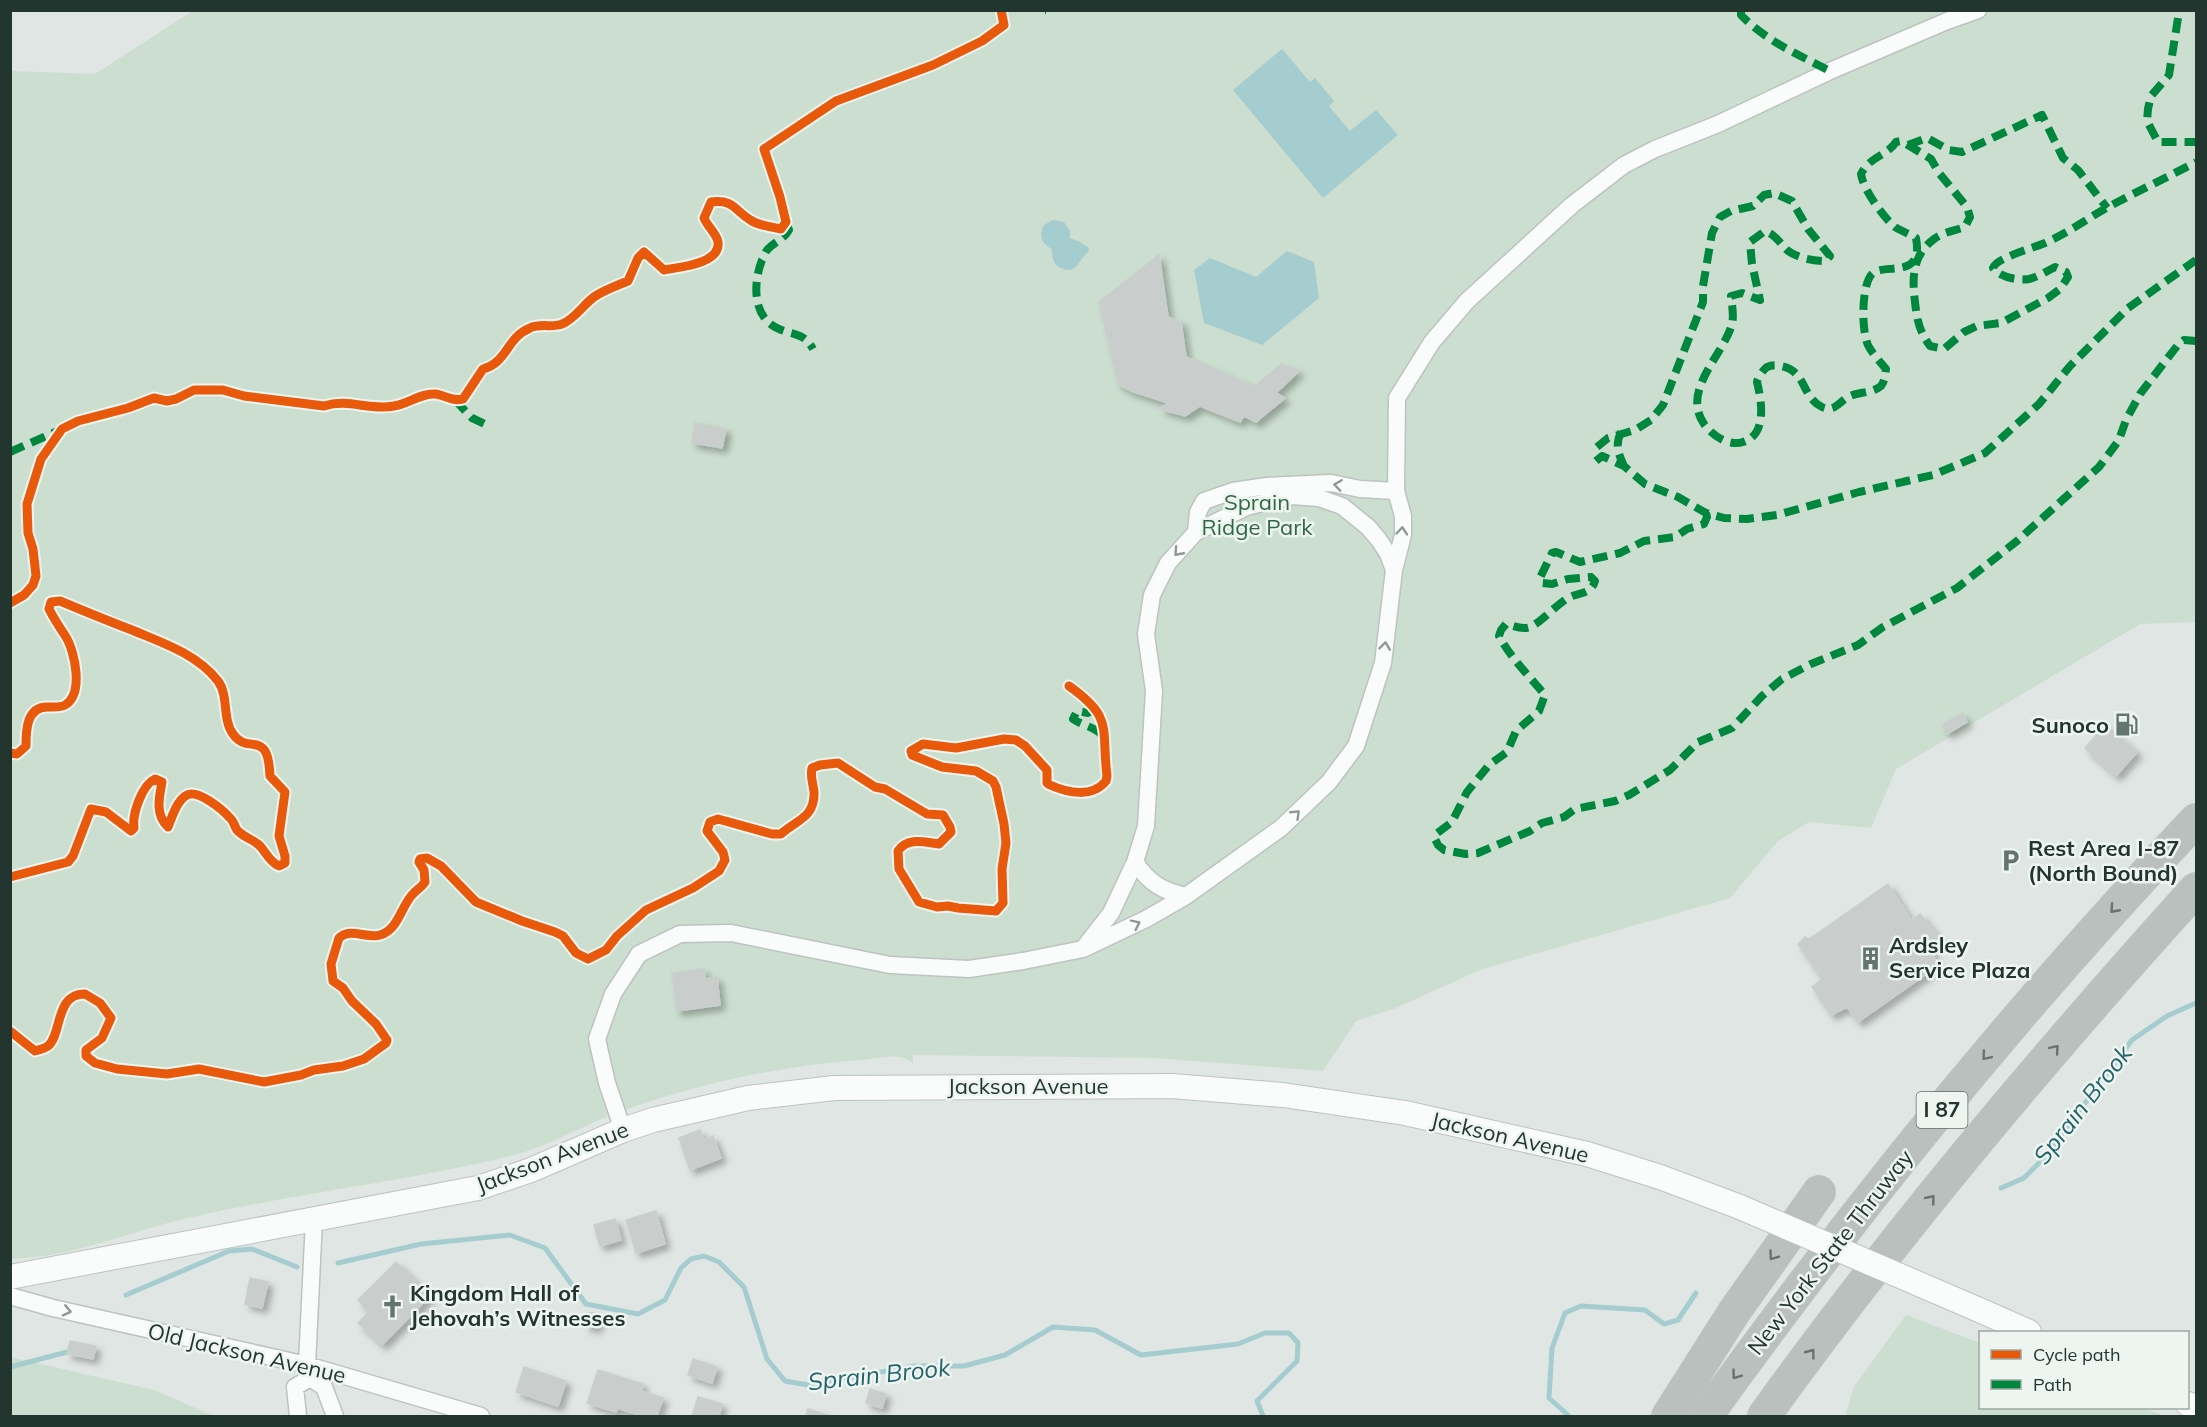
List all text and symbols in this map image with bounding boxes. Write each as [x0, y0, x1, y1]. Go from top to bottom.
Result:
one-way arrow [1333, 479, 1342, 491]
park label: Sprain Ridge Park [1202, 488, 1313, 541]
one-way arrow [1395, 526, 1408, 535]
one-way arrow [1174, 546, 1185, 556]
one-way arrow [1378, 641, 1390, 650]
place label: Sunoco [2032, 711, 2109, 739]
fuel station icon: Sunoco [2114, 712, 2140, 738]
one-way arrow [1289, 810, 1300, 821]
place label: Rest Area I-87 (North Bound) [2028, 834, 2179, 887]
parking icon: Rest Area I-87 (North Bound) [1997, 848, 2023, 874]
one-way arrow [2110, 902, 2121, 913]
one-way arrow [1130, 919, 1141, 931]
place label: Ardsley Service Plaza [1889, 931, 2030, 984]
building icon: Ardsley Service Plaza [1858, 945, 1884, 971]
water label: Sprain Brook [2026, 1038, 2138, 1170]
one-way arrow [2048, 1045, 2059, 1056]
one-way arrow [1983, 1049, 1994, 1060]
street label: Jackson Avenue [947, 1072, 1109, 1100]
road number: I 87 [1916, 1092, 1968, 1128]
street label: Jackson Avenue [1428, 1105, 1592, 1169]
street label: Jackson Avenue [472, 1115, 632, 1199]
street label: New York State Thruway [1741, 1144, 1919, 1360]
one-way arrow [1923, 1194, 1934, 1205]
one-way arrow [1769, 1249, 1780, 1260]
place label: Kingdom Hall of Jehovah’s Witnesses [410, 1279, 625, 1332]
church icon: Kingdom Hall of Jehovah’s Witnesses [379, 1293, 405, 1319]
one-way arrow [62, 1304, 72, 1317]
street label: Old Jackson Avenue [145, 1317, 349, 1389]
legend [1979, 1331, 2189, 1409]
text: Cycle path [2033, 1343, 2120, 1366]
one-way arrow [1804, 1348, 1815, 1359]
water label: Sprain Brook [806, 1352, 952, 1396]
one-way arrow [1732, 1368, 1743, 1379]
text: Path [2033, 1373, 2072, 1396]

